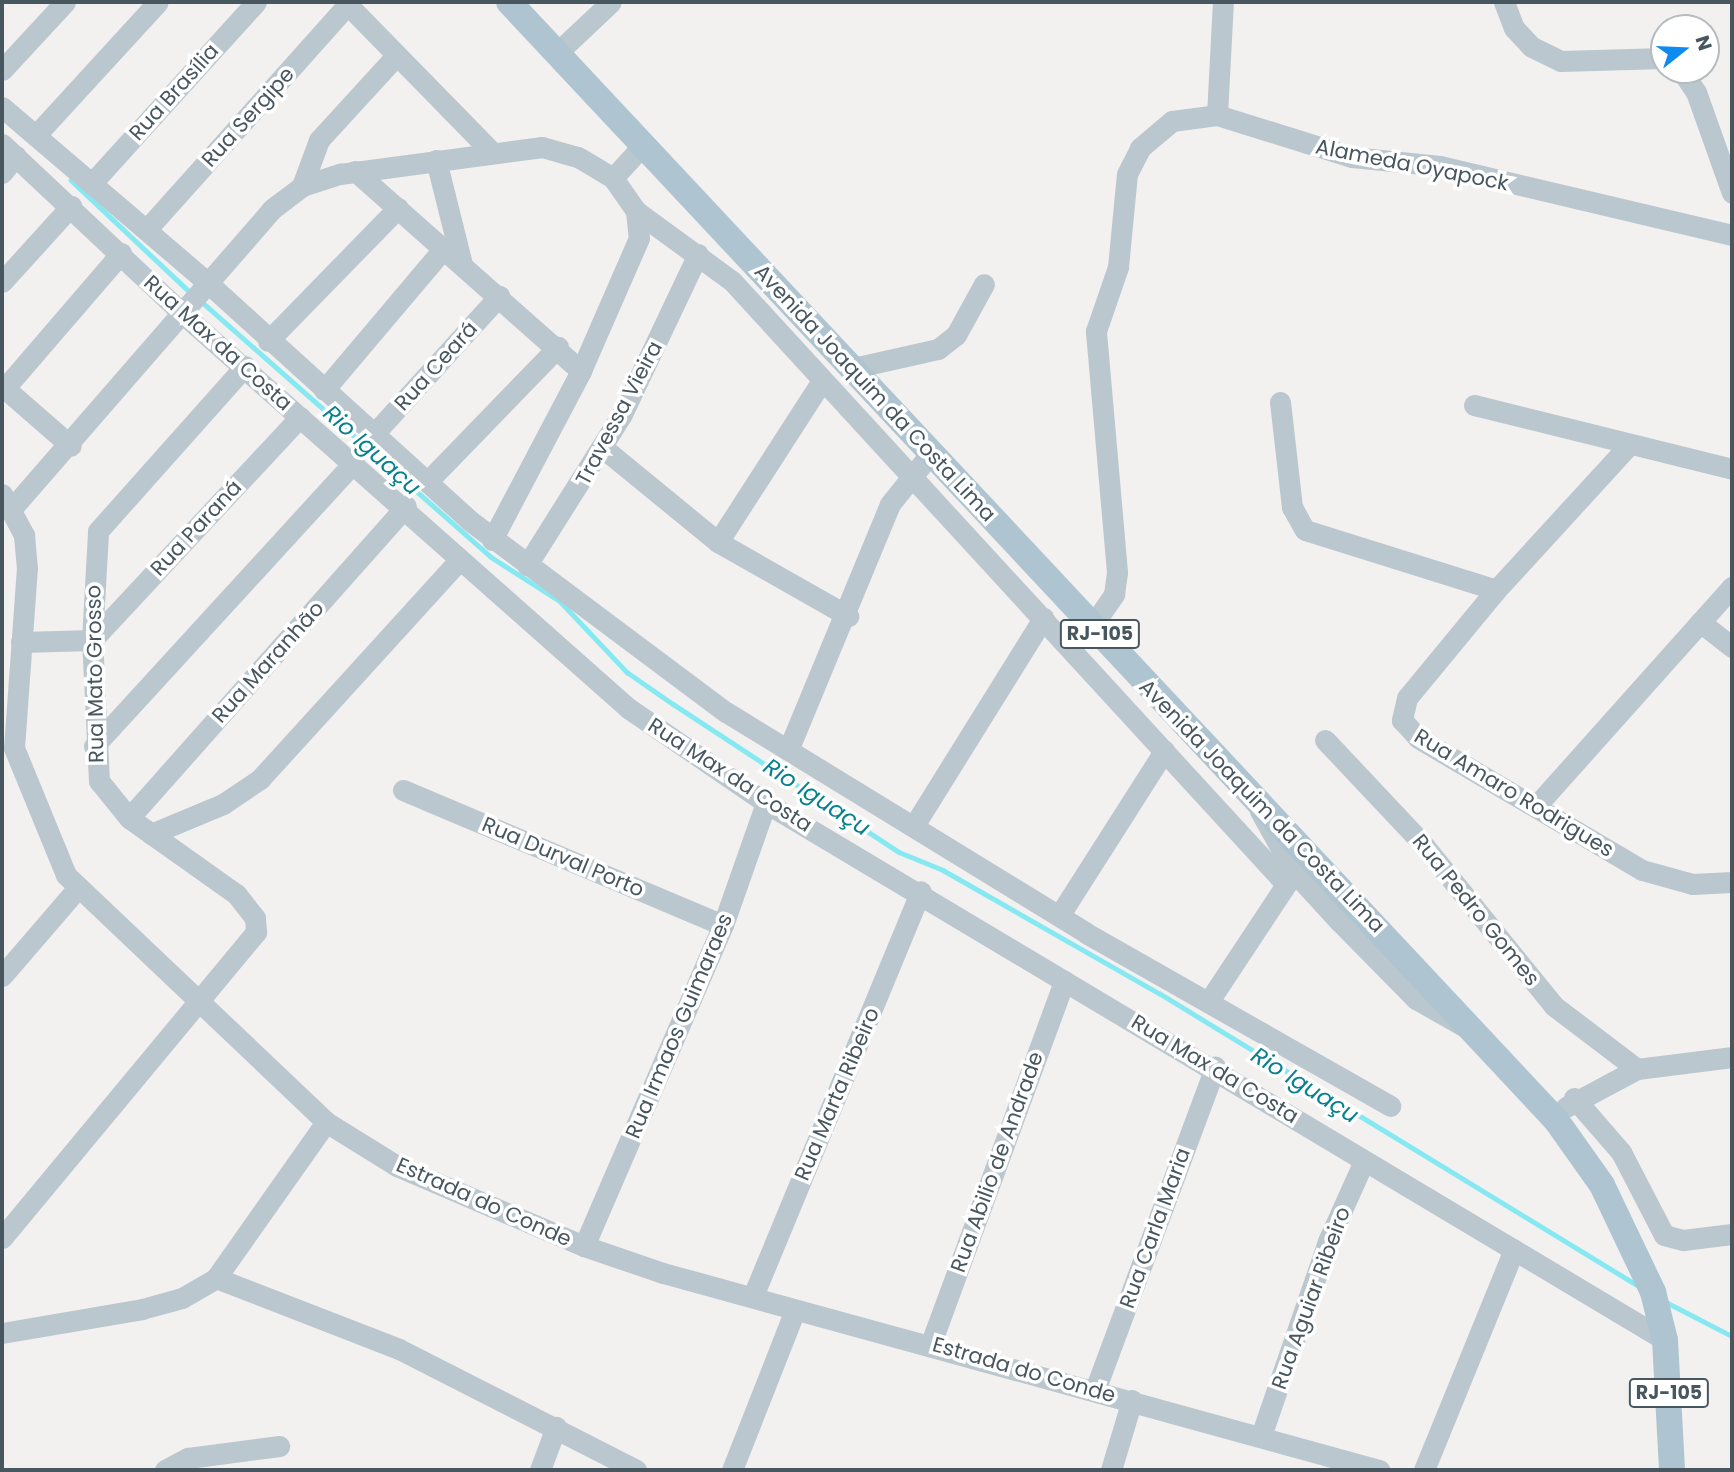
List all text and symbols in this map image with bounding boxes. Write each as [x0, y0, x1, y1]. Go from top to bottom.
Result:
north arrow [1650, 14, 1720, 84]
text: N [1688, 32, 1719, 54]
street label: Rua Brasília [124, 38, 224, 146]
street label: Rua Sergipe [197, 62, 299, 172]
street label: Alameda Oyapock [1313, 134, 1511, 196]
street label: Avenida Joaquim da Costa Lima [749, 259, 1001, 527]
street label: Rua Max da Costa [139, 270, 297, 416]
street label: Rua Ceará [389, 316, 483, 416]
street label: Travessa Vieira [570, 337, 668, 489]
water label: Rio Iguaçu [318, 399, 426, 501]
street label: Rua Paraná [145, 475, 247, 581]
street label: Rua Mato Grosso [81, 585, 109, 763]
street label: Rua Maranhão [207, 596, 329, 728]
road number: RJ-105 [1060, 618, 1140, 650]
street label: Avenida Joaquim da Costa Lima [1134, 674, 1390, 938]
street label: Rua Max da Costa [643, 713, 817, 837]
street label: Rua Amaro Rodrigues [1410, 724, 1618, 862]
water label: Rio Iguaçu [759, 752, 875, 842]
street label: Rua Durval Porto [478, 812, 648, 902]
street label: Rua Pedro Gomes [1407, 829, 1545, 991]
street label: Rua Irmaos Guimaraes [620, 910, 738, 1142]
street label: Rua Marta Ribeiro [789, 1004, 885, 1184]
street label: Rua Max da Costa [1127, 1009, 1303, 1129]
water label: Rio Iguaçu [1246, 1041, 1364, 1129]
street label: Rua Abilio de Andrade [945, 1048, 1049, 1276]
street label: Rua Carla Maria [1114, 1144, 1196, 1312]
street label: Estrada do Conde [393, 1152, 575, 1252]
street label: Rua Aguiar Ribeiro [1266, 1203, 1356, 1393]
street label: Estrada do Conde [930, 1332, 1118, 1408]
road number: RJ-105 [1629, 1378, 1709, 1408]

